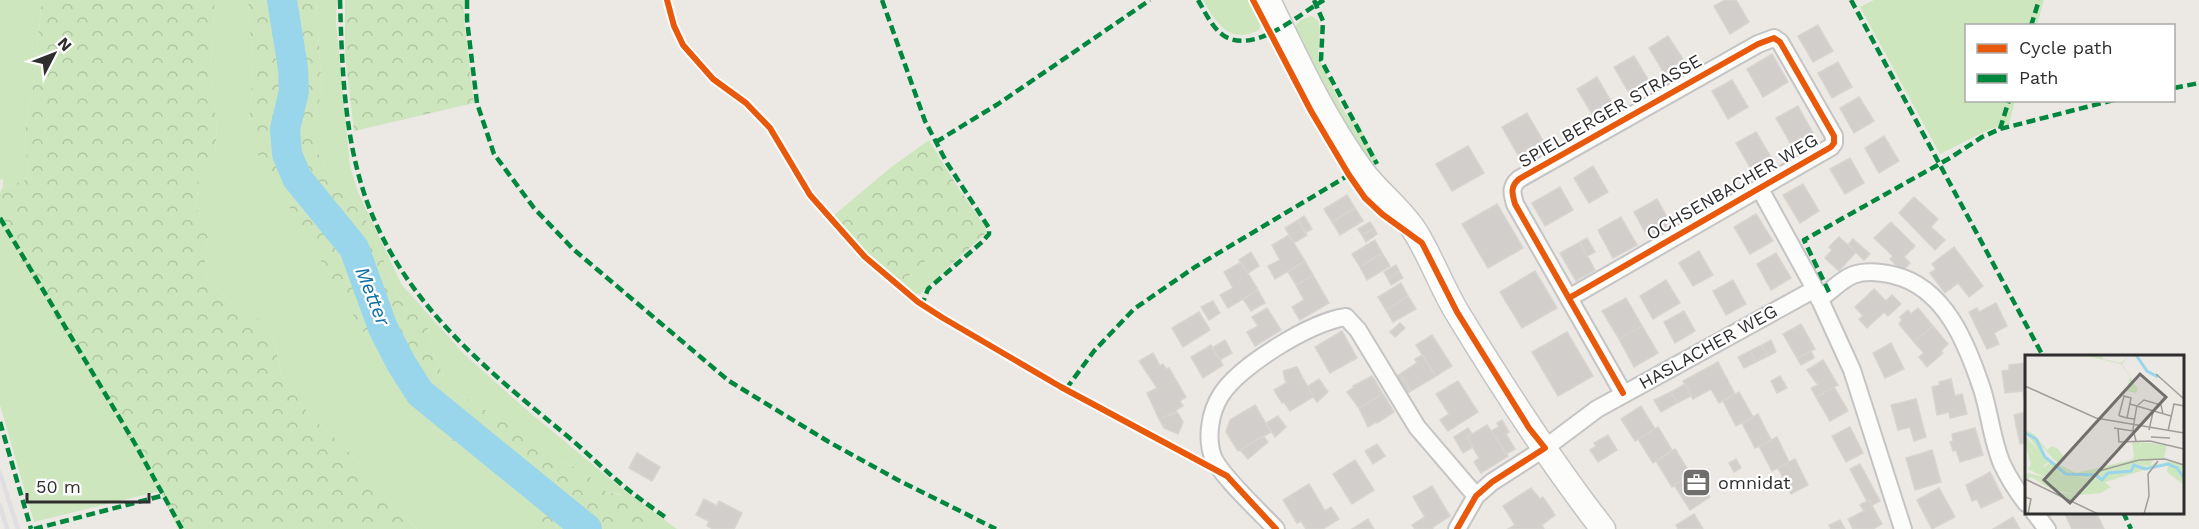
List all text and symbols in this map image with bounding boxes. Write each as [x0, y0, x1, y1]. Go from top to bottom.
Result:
north arrow [24, 24, 84, 84]
legend [1965, 24, 2175, 102]
text: N [54, 34, 76, 55]
text: Cycle path [2019, 37, 2113, 58]
street label: SPIELBERGER STRASSE [1514, 49, 1705, 172]
text: Path [2019, 67, 2059, 88]
street label: OCHSENBACHER WEG [1642, 129, 1821, 244]
water label: Metter [350, 263, 396, 330]
street label: HASLACHER WEG [1635, 300, 1781, 393]
inset map [2025, 355, 2184, 514]
scale bar [27, 466, 148, 504]
office icon: omnidat [1681, 467, 1713, 499]
place label: omnidat [1718, 472, 1791, 493]
text: 50 m [36, 476, 81, 497]

